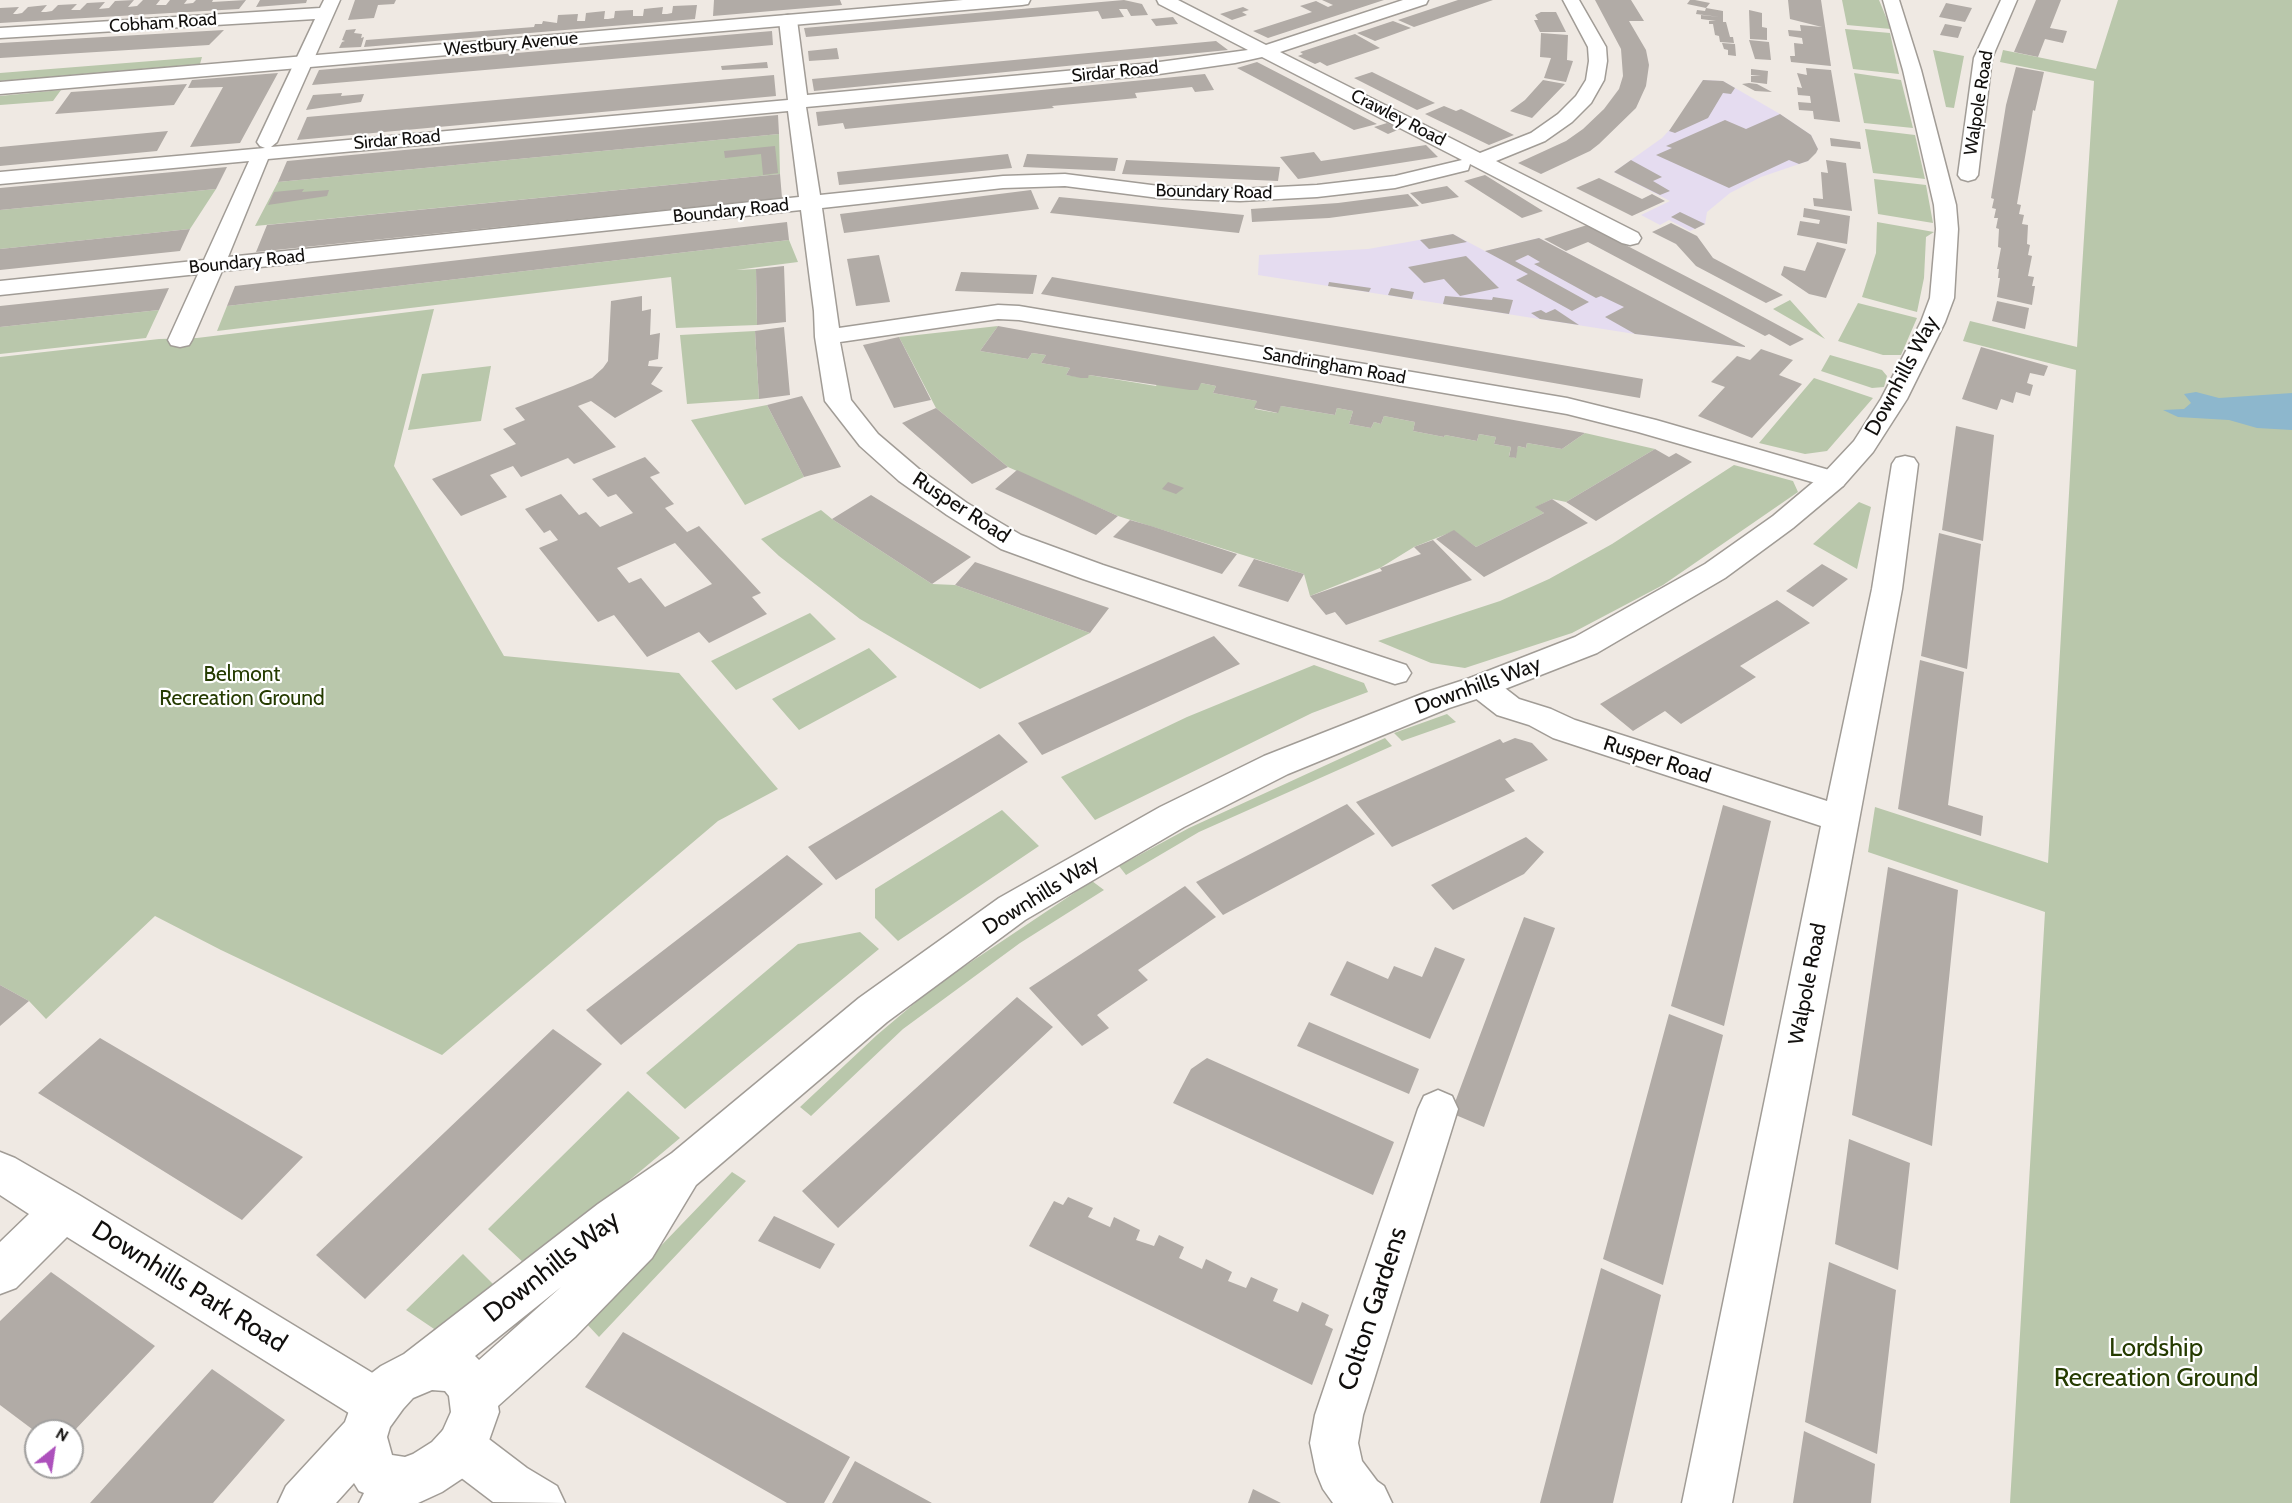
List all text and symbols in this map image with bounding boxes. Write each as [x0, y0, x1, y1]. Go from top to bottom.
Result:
street label: Cobham Road [108, 8, 218, 38]
street label: Westbury Avenue [443, 27, 579, 61]
street label: Walpole Road [1960, 49, 1998, 157]
street label: Sirdar Road [1071, 57, 1159, 87]
street label: Crawley Road [1347, 85, 1449, 151]
street label: Sirdar Road [353, 125, 441, 155]
street label: Boundary Road [1156, 180, 1272, 204]
street label: Boundary Road [672, 194, 790, 228]
street label: Boundary Road [188, 245, 306, 279]
street label: Downhills Way [1860, 312, 1944, 440]
street label: Sandringham Road [1261, 343, 1407, 389]
street label: Rusper Road [907, 467, 1015, 549]
street label: Downhills Way [1412, 652, 1544, 720]
park label: Belmont Recreation Ground [159, 662, 325, 712]
street label: Rusper Road [1600, 731, 1714, 789]
street label: Downhills Way [978, 849, 1104, 941]
street label: Walpole Road [1784, 921, 1832, 1047]
street label: Downhills Way [478, 1204, 626, 1330]
street label: Downhills Park Road [86, 1214, 292, 1360]
street label: Colton Gardens [1332, 1223, 1414, 1395]
park label: Lordship Recreation Ground [2054, 1332, 2258, 1394]
north arrow [24, 1419, 84, 1479]
text: N [53, 1424, 72, 1446]

